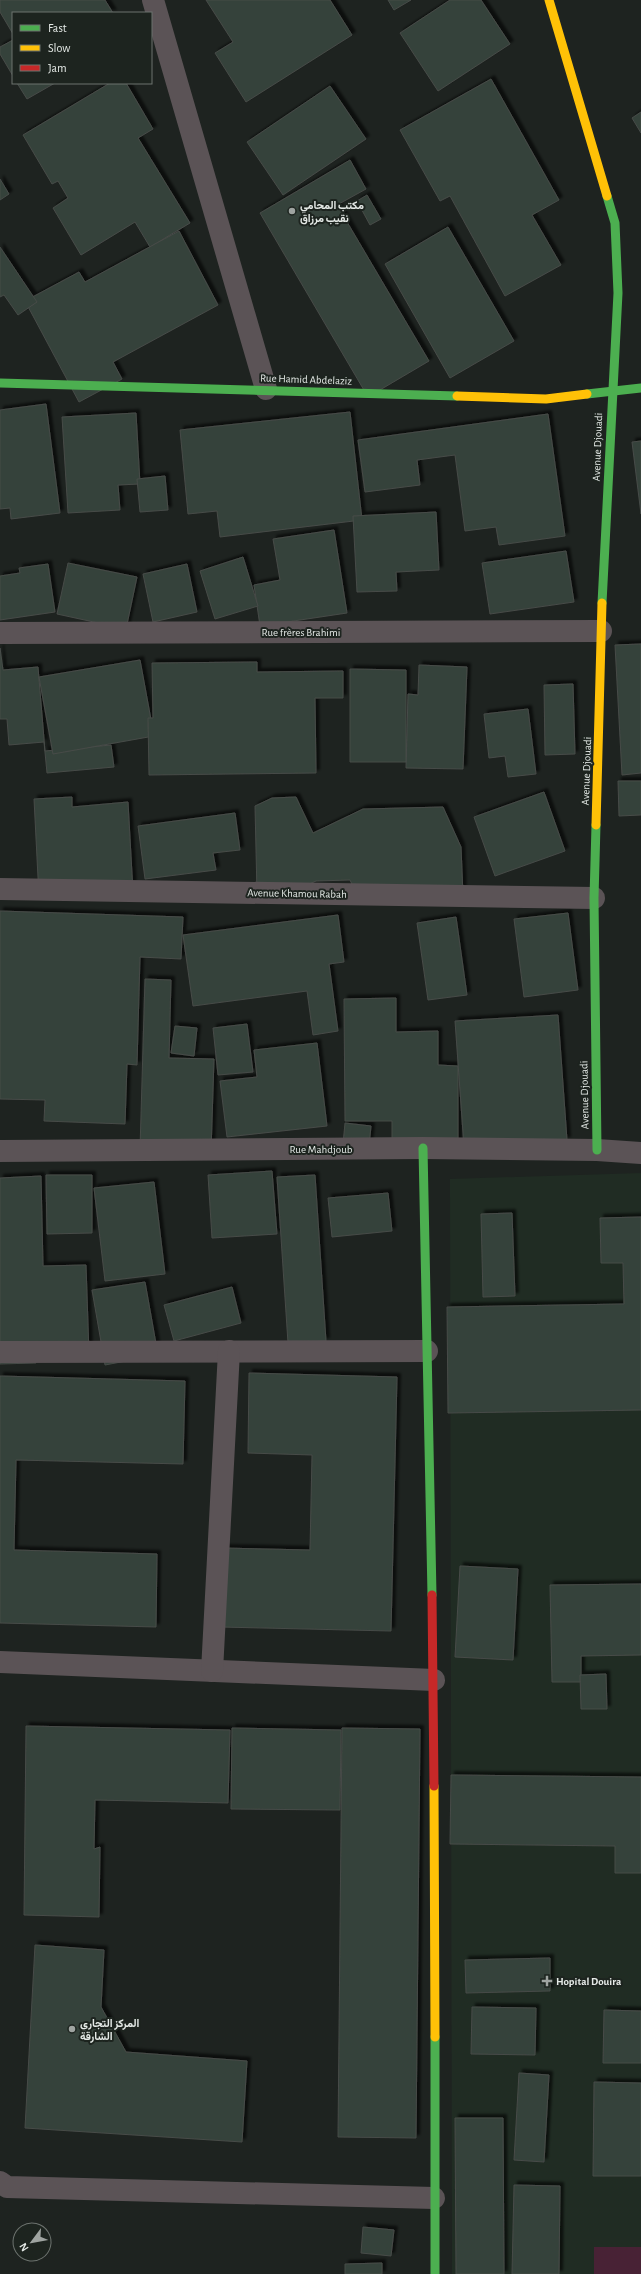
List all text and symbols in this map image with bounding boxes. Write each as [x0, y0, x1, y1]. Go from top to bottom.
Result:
legend [12, 12, 152, 84]
text: Fast [48, 22, 67, 34]
text: Slow [48, 42, 70, 54]
text: Jam [48, 62, 67, 74]
place label: مكتب المحامي نقيب مرزاق [300, 200, 364, 225]
marker: مكتب المحامي نقيب مرزاق [287, 206, 297, 216]
street label: Rue Hamid Abdelaziz [260, 372, 353, 387]
street label: Avenue Djouadi [591, 413, 604, 482]
street label: Rue frères Brahimi [262, 627, 340, 638]
street label: Avenue Djouadi [580, 737, 593, 806]
street label: Avenue Khamou Rabah [247, 887, 347, 900]
street label: Avenue Djouadi [578, 1061, 591, 1129]
street label: Rue Mahdjoub [289, 1144, 353, 1155]
marker: Hopital Douira [541, 1975, 553, 1987]
place label: Hopital Douira [556, 1976, 622, 1987]
place label: المركز التجاري الشارقة [80, 2018, 140, 2043]
marker: المركز التجاري الشارقة [67, 2024, 77, 2034]
north arrow [12, 2222, 52, 2262]
text: N [17, 2241, 31, 2253]

